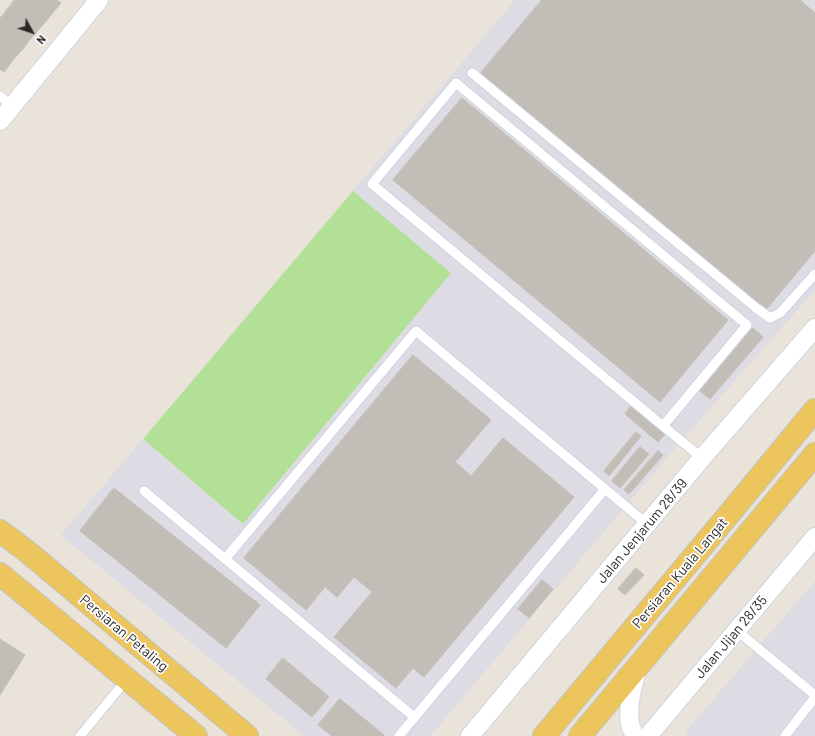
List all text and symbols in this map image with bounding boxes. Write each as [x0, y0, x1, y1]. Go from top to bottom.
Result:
north arrow [12, 12, 52, 52]
text: N [34, 33, 49, 47]
street label: Jalan Jenjarum 28/39 [593, 475, 691, 587]
street label: Persiaran Kuala Langat [629, 514, 731, 632]
street label: Persiaran Petaling [76, 591, 172, 675]
street label: Jalan Jijan 28/35 [691, 592, 771, 682]

